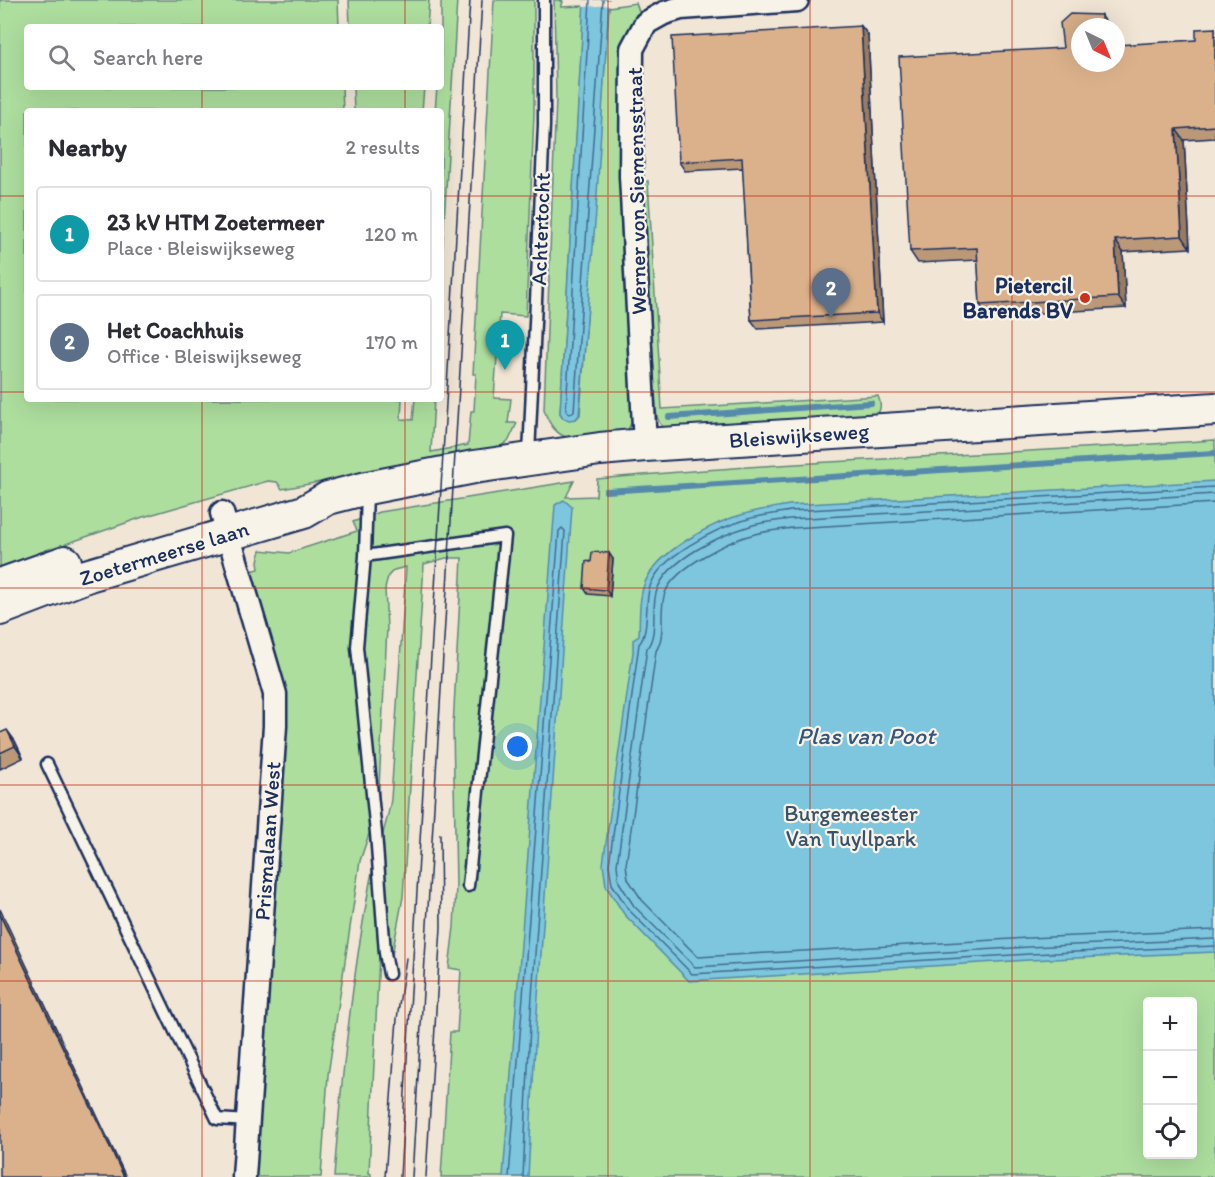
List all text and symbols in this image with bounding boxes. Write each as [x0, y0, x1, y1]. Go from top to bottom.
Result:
north arrow [1071, 18, 1125, 72]
search box [24, 24, 444, 90]
icon: search [45, 41, 78, 74]
text: Search here [93, 44, 203, 71]
street label: Werner von Siemensstraat [621, 67, 652, 315]
text: Nearby [48, 131, 127, 163]
text: 2 results [346, 135, 420, 159]
street label: Achtertocht [525, 172, 556, 286]
text: 23 kV HTM Zoetermeer [107, 209, 324, 236]
text: 1 [65, 222, 74, 246]
text: 120 m [365, 222, 418, 246]
text: Place · Bleiswijkseweg [107, 236, 295, 260]
pin: 2 [812, 268, 850, 318]
place label: Pietercil Barends BV [963, 272, 1074, 324]
marker: Pietercil Barends BV [1078, 291, 1092, 305]
text: Het Coachhuis [107, 317, 244, 344]
pin: 1 [486, 320, 524, 370]
text: 2 [64, 330, 75, 354]
text: 170 m [365, 330, 418, 354]
text: Office · Bleiswijkseweg [107, 344, 302, 368]
street label: Bleiswijkseweg [728, 417, 871, 454]
street label: Zoetermeerse laan [76, 515, 253, 592]
water label: Plas van Poot [797, 721, 937, 750]
your location [503, 732, 532, 761]
street label: Prismalaan West [248, 761, 287, 921]
park label: Burgemeester Van Tuyllpark [784, 800, 918, 852]
map controls [1143, 997, 1197, 1159]
button: + [1143, 997, 1197, 1051]
button: − [1143, 1051, 1197, 1105]
button: locate [1143, 1105, 1197, 1159]

